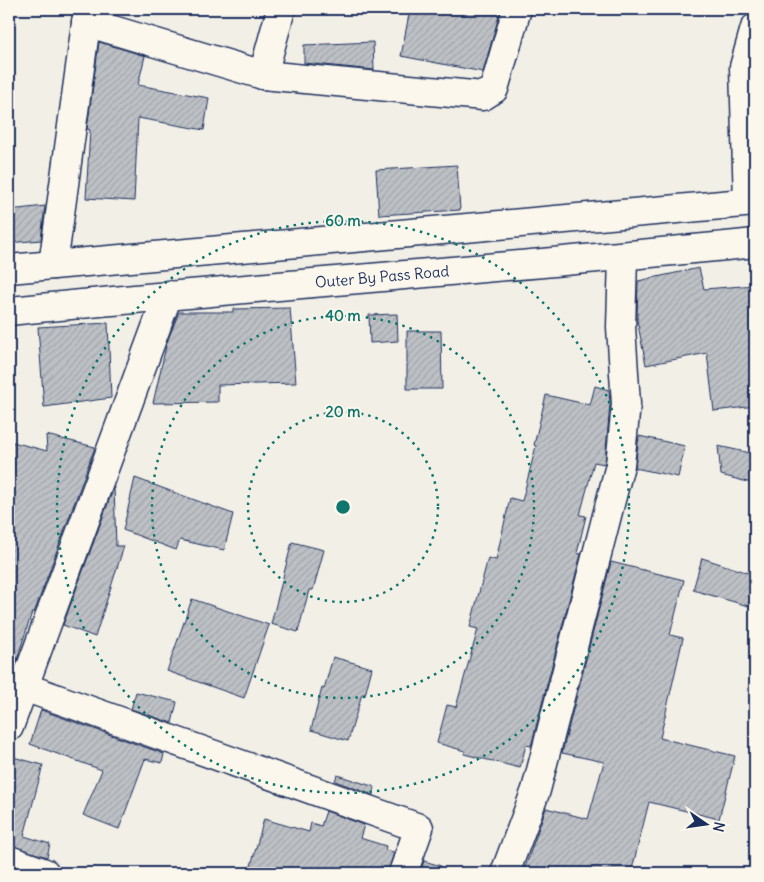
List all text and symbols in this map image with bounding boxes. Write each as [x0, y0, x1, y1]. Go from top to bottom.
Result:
text: 60 m [325, 211, 361, 230]
street label: Outer By Pass Road [314, 261, 450, 292]
text: 40 m [325, 306, 361, 325]
text: 20 m [326, 402, 360, 421]
centre of rings [334, 498, 352, 516]
north arrow [682, 800, 732, 850]
text: N [709, 820, 729, 834]

